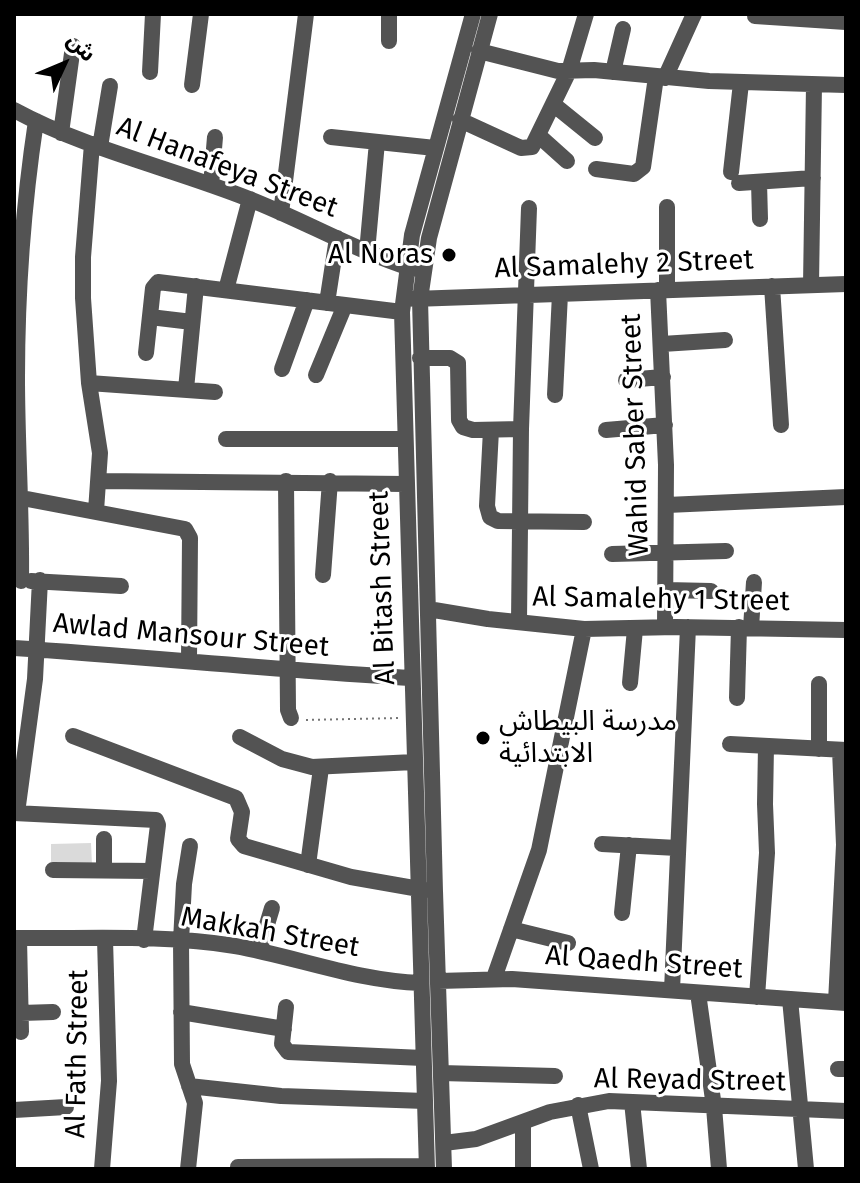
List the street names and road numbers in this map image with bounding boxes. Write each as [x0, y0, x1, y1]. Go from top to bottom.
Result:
street label: Al Hanafeya Street [112, 110, 342, 226]
street label: Al Samalehy 2 Street [494, 244, 754, 286]
street label: Wahid Saber Street [615, 313, 657, 557]
street label: Al Bitash Street [363, 490, 403, 686]
street label: Al Samalehy 1 Street [532, 581, 790, 619]
street label: Awlad Mansour Street [52, 607, 330, 665]
street label: Makkah Street [178, 901, 362, 965]
street label: Al Qaedh Street [544, 939, 744, 987]
street label: Al Fath Street [60, 969, 96, 1139]
street label: Al Reyad Street [594, 1063, 786, 1099]

